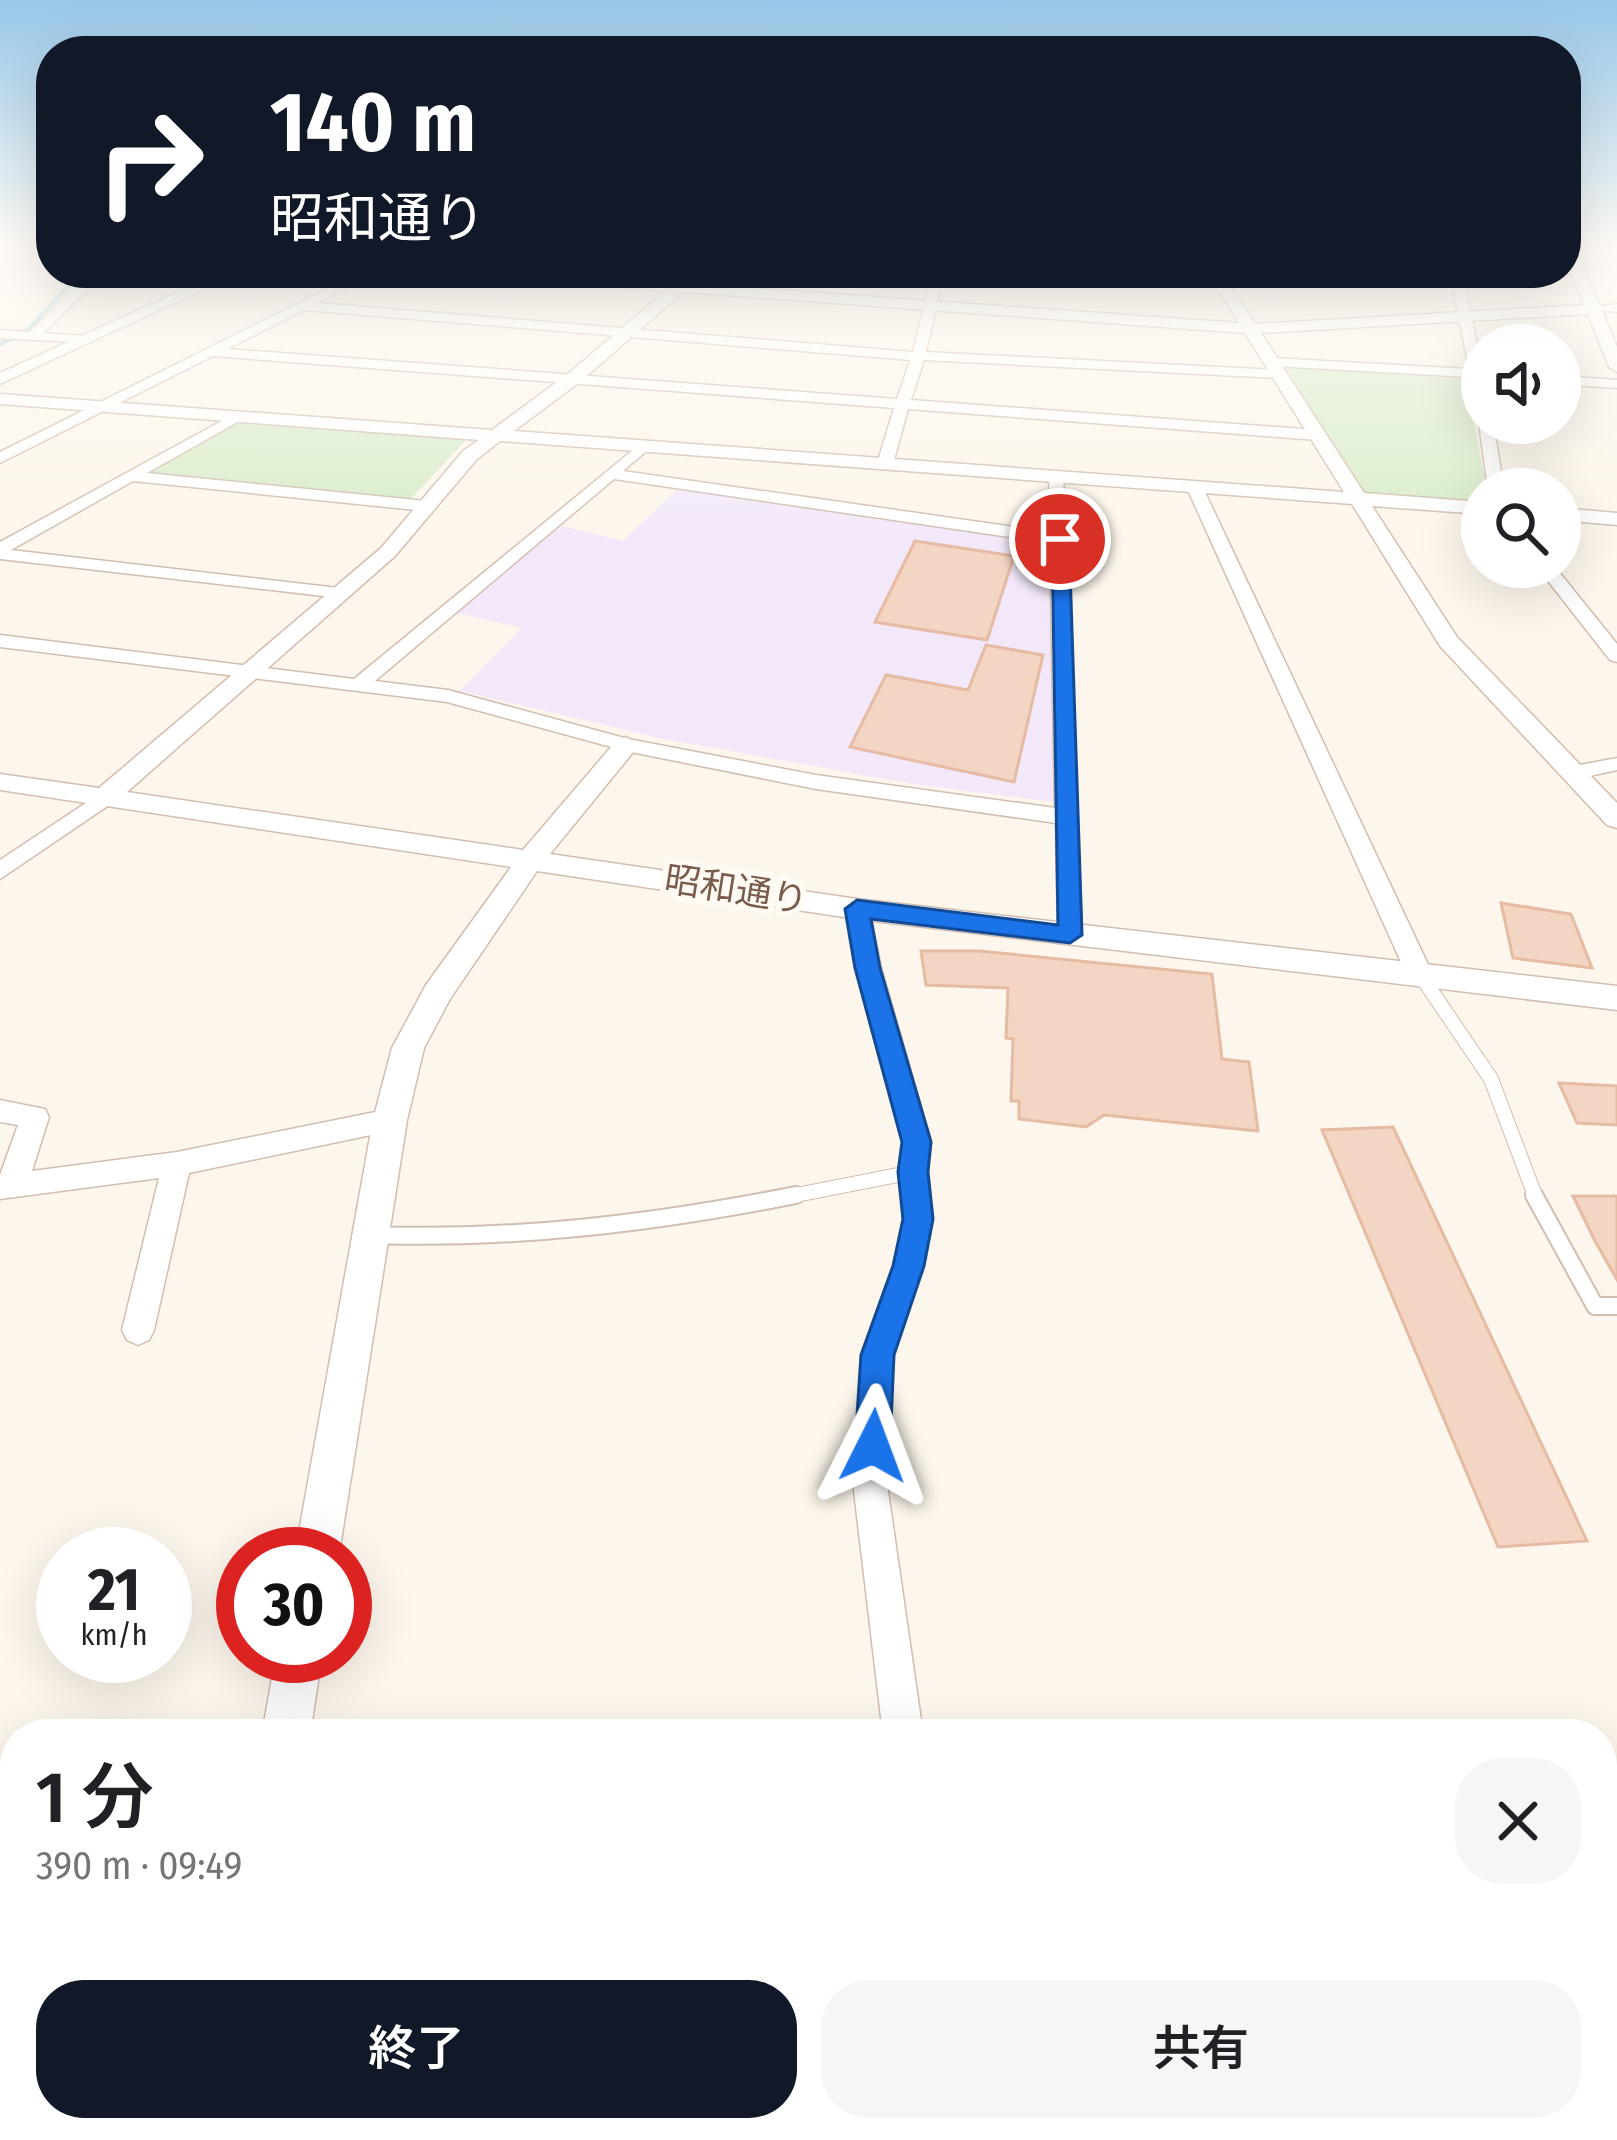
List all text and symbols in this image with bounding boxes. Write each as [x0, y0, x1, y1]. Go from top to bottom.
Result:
text: 140 m [270, 72, 476, 173]
icon: right [72, 84, 228, 240]
text: 昭和通り [270, 187, 486, 251]
map controls [1461, 324, 1581, 588]
button: sound [1461, 324, 1581, 444]
button: search [1461, 468, 1581, 588]
pin [1009, 488, 1111, 590]
icon: arrive [1027, 506, 1093, 572]
street label: 昭和通り [661, 857, 811, 923]
position arrow [810, 1383, 936, 1509]
speed limit sign: 30 [216, 1527, 372, 1683]
text: 21 [88, 1554, 140, 1626]
text: km/h [81, 1617, 147, 1653]
text: 1 分 [36, 1755, 153, 1841]
button: close [1455, 1758, 1581, 1884]
text: 390 m · 09:49 [36, 1843, 242, 1889]
button: 終了 [36, 1980, 797, 2118]
button: 共有 [821, 1980, 1581, 2118]

